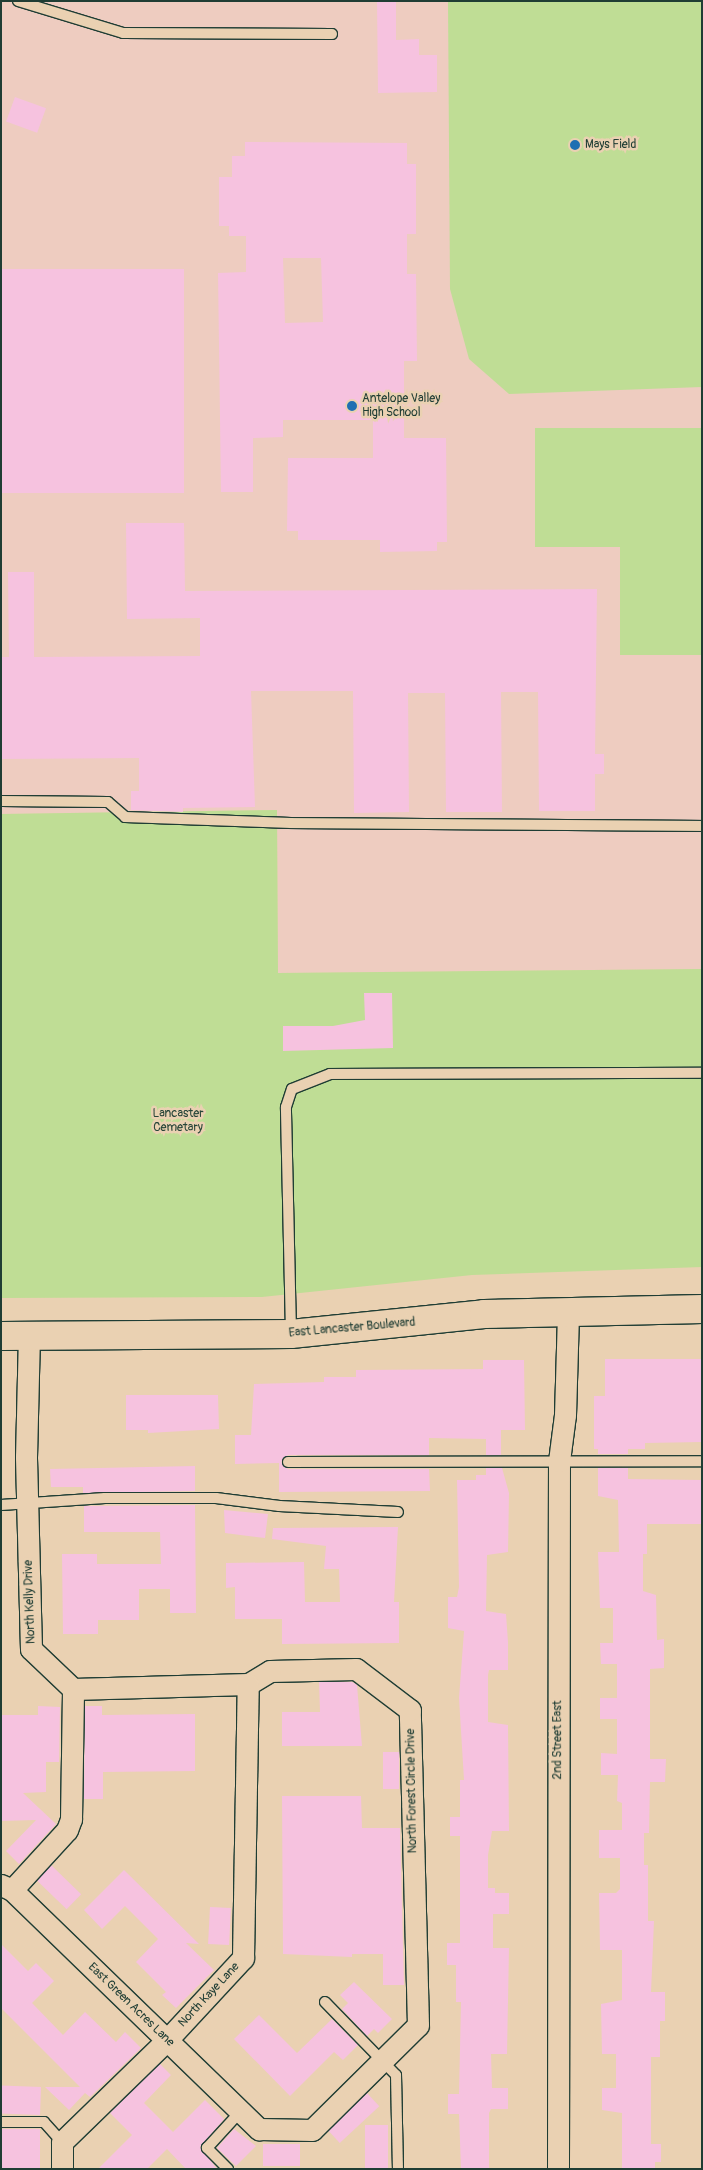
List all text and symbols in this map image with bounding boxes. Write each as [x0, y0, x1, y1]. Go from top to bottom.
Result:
place label: Mays Field [585, 138, 636, 152]
marker: Mays Field [569, 139, 581, 151]
place label: Antelope Valley High School [362, 392, 440, 420]
marker: Antelope Valley High School [346, 400, 358, 412]
park label: Lancaster Cemetary [153, 1107, 203, 1135]
street label: East Lancaster Boulevard [288, 1315, 416, 1341]
street label: North Kelly Drive [21, 1560, 39, 1644]
street label: 2nd Street East [551, 1700, 565, 1780]
street label: North Forest Circle Drive [404, 1729, 420, 1853]
street label: East Green Acres Lane [85, 1960, 177, 2050]
street label: North Kaye Lane [175, 1960, 243, 2030]

